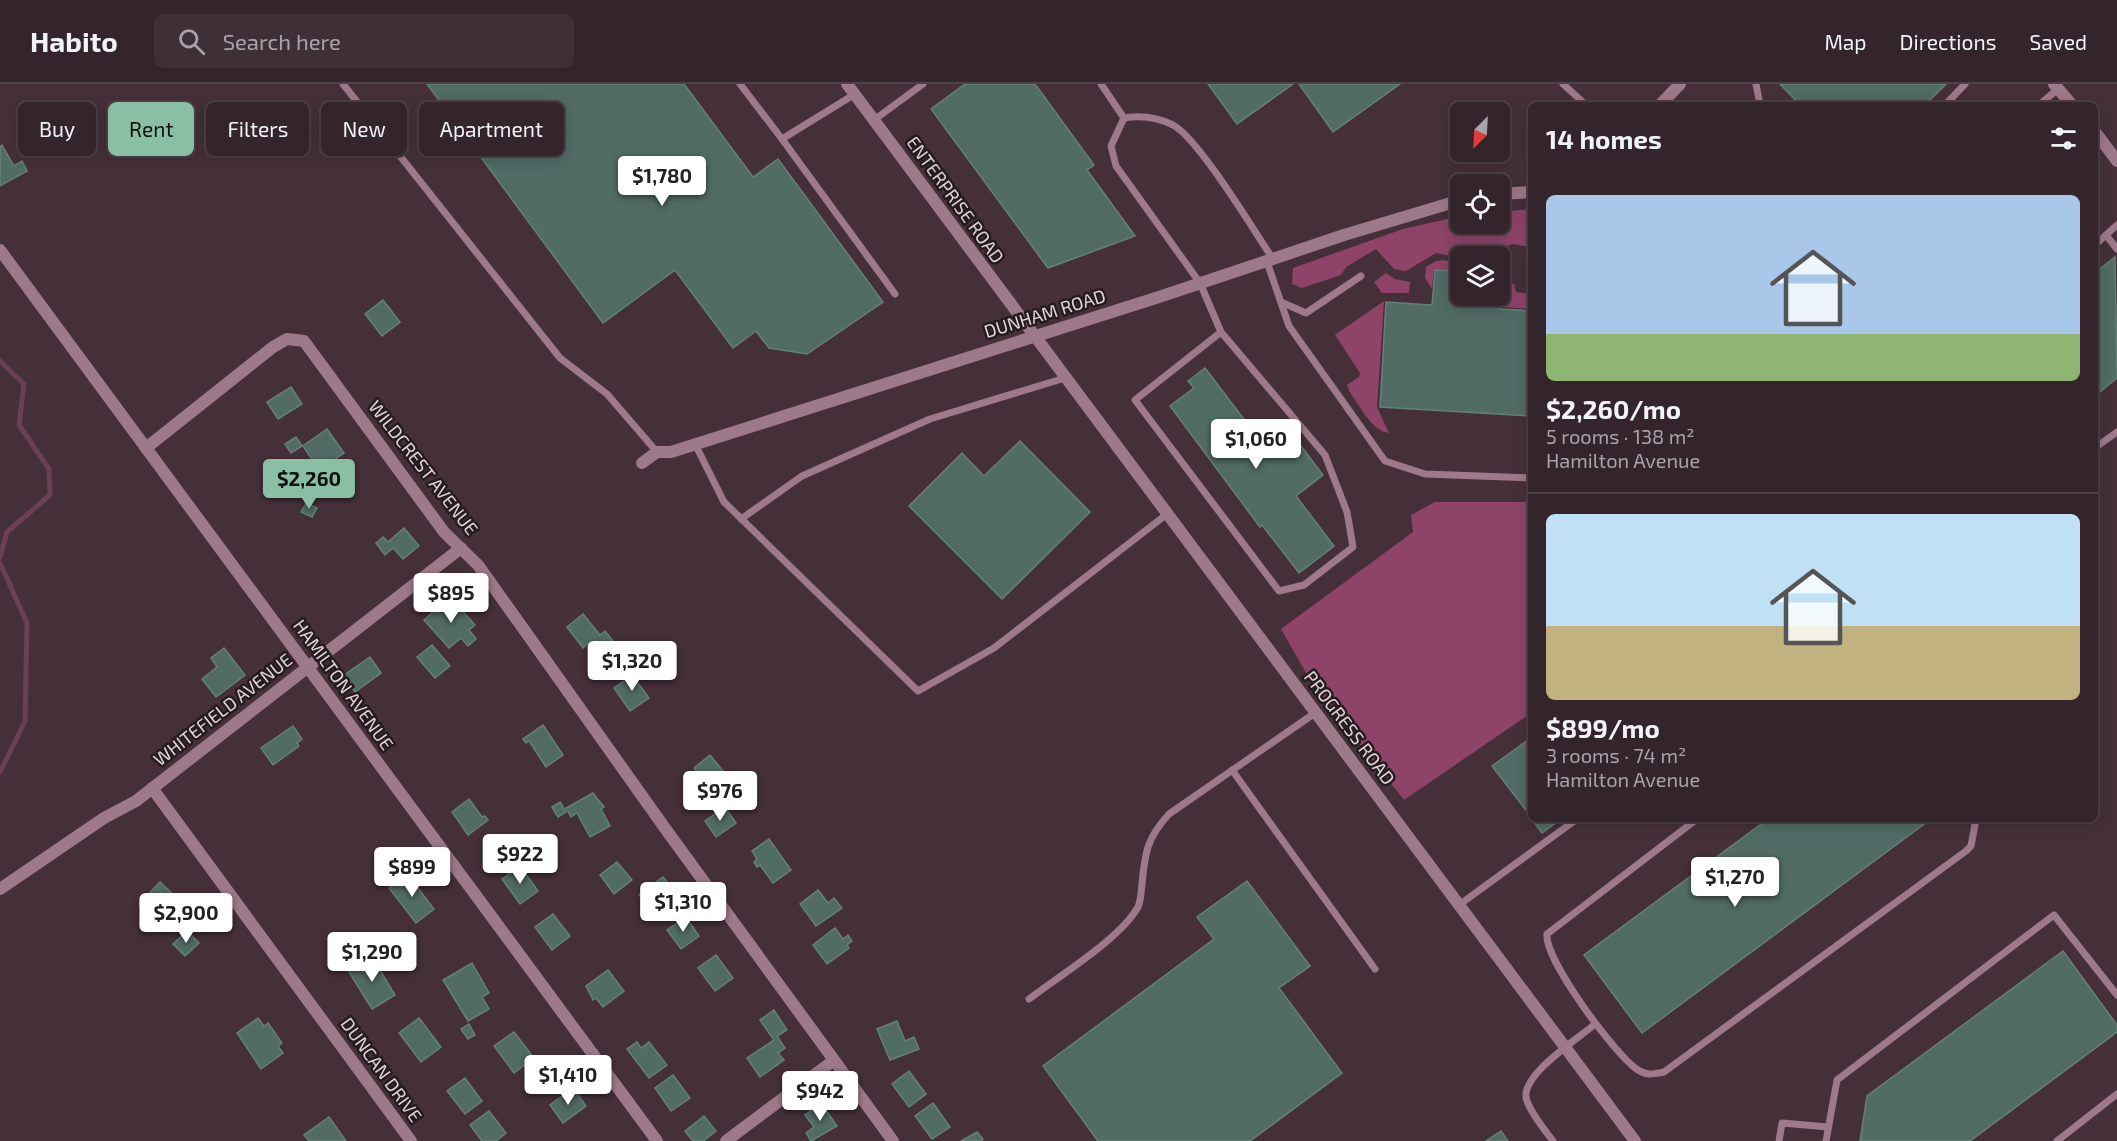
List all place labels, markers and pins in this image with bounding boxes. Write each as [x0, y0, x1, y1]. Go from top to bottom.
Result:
pin: $1,780 [613, 156, 711, 207]
pin: $1,060 [1207, 419, 1305, 470]
pin: $2,260 [260, 459, 358, 510]
pin: $895 [415, 573, 487, 624]
pin: $1,320 [583, 641, 681, 692]
pin: $976 [684, 771, 756, 822]
pin: $922 [484, 834, 556, 885]
pin: $899 [376, 847, 448, 898]
pin: $1,270 [1686, 857, 1784, 908]
pin: $1,310 [634, 882, 732, 933]
pin: $2,900 [137, 893, 235, 944]
pin: $1,290 [323, 932, 421, 983]
pin: $1,410 [519, 1055, 617, 1106]
pin: $942 [784, 1071, 856, 1122]

